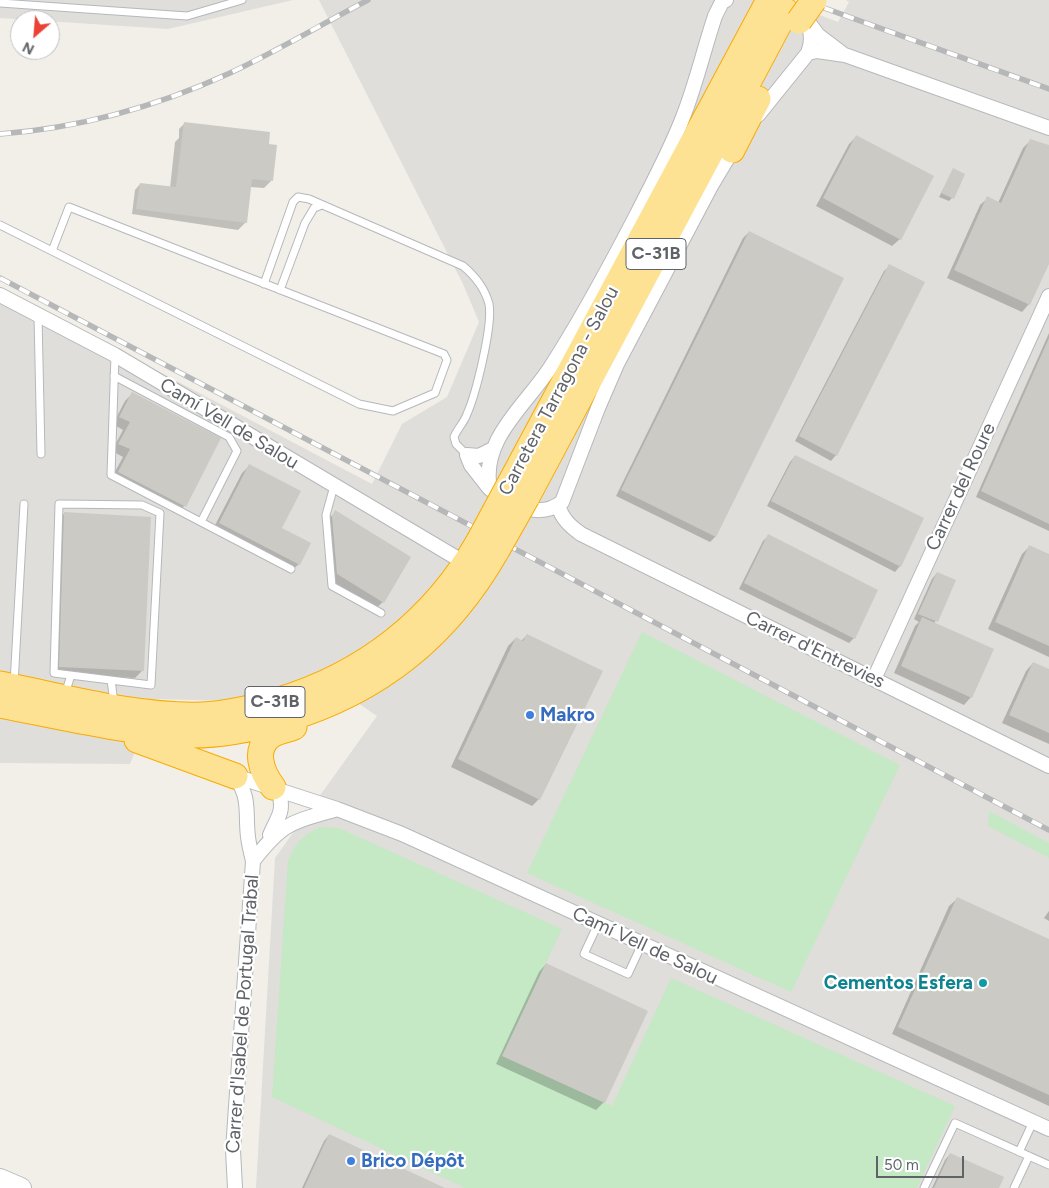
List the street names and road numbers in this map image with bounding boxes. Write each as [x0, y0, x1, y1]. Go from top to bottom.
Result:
road number: C-31B [626, 238, 686, 270]
street label: Carretera Tarragona - Salou [494, 283, 624, 499]
street label: Camí Vell de Salou [155, 374, 303, 474]
street label: Carrer del Roure [921, 419, 1001, 555]
street label: Carrer d'Entrevies [742, 606, 888, 694]
road number: C-31B [245, 686, 305, 718]
street label: Carrer d'Isabel de Portugal Trabal [222, 874, 264, 1154]
street label: Camí Vell de Salou [569, 902, 721, 990]

